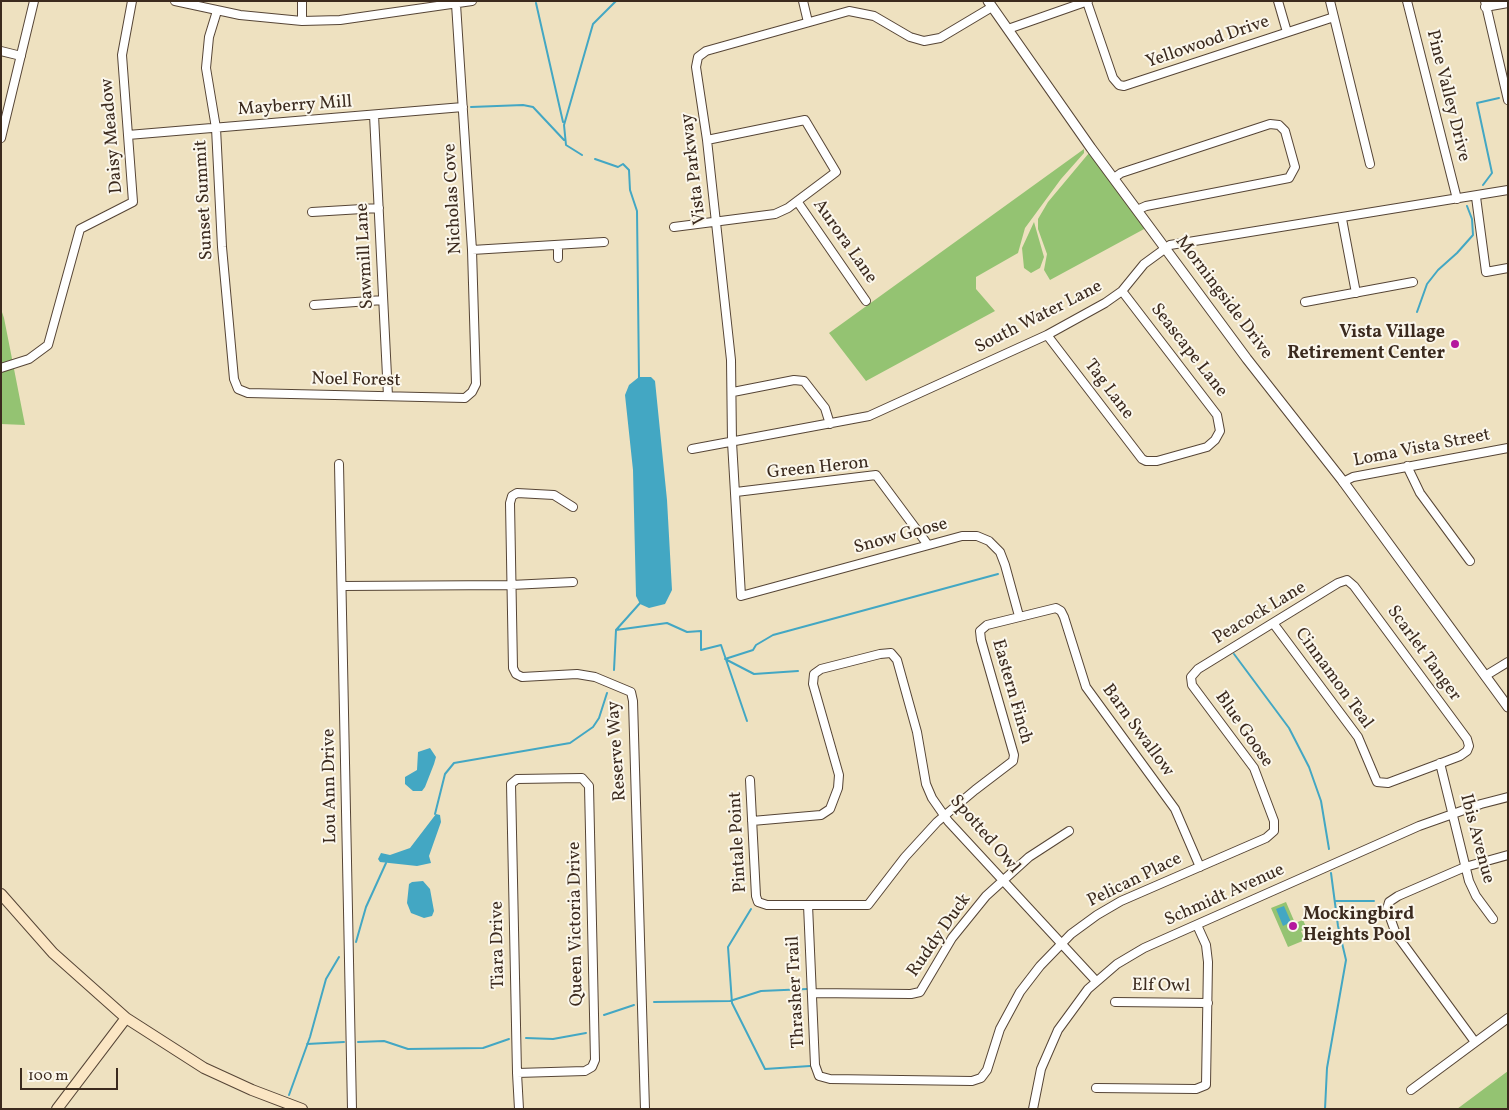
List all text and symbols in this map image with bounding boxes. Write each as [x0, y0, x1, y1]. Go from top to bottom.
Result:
street label: Yellowood Drive [1143, 12, 1273, 74]
street label: Pine Valley Drive [1420, 28, 1474, 164]
street label: Daisy Meadow [97, 77, 129, 195]
street label: Mayberry Mill [237, 92, 353, 122]
street label: Vista Parkway [677, 112, 713, 226]
street label: Sunset Summit [191, 139, 219, 261]
street label: Nicholas Cove [440, 143, 468, 255]
street label: Aurora Lane [807, 196, 881, 288]
street label: Sawmill Lane [352, 202, 380, 310]
street label: Morningside Drive [1170, 232, 1276, 364]
street label: South Water Lane [972, 277, 1106, 359]
street label: Seascape Lane [1145, 300, 1231, 402]
place label: Vista Village Retirement Center [1287, 323, 1445, 366]
marker: Vista Village Retirement Center [1449, 338, 1461, 350]
street label: Tag Lane [1078, 356, 1138, 424]
street label: Noel Forest [311, 369, 401, 393]
street label: Loma Vista Street [1352, 425, 1492, 473]
street label: Green Heron [766, 453, 870, 485]
street label: Snow Goose [852, 514, 950, 560]
street label: Peacock Lane [1210, 578, 1310, 650]
street label: Scarlet Tanger [1381, 602, 1465, 706]
street label: Cinnamon Teal [1289, 624, 1377, 734]
street label: Eastern Finch [986, 637, 1036, 747]
street label: Barn Swallow [1096, 681, 1178, 781]
street label: Blue Goose [1209, 688, 1277, 772]
street label: Reserve Way [604, 700, 632, 802]
street label: Lou Ann Drive [319, 728, 343, 844]
street label: Pintale Point [726, 791, 752, 893]
street label: Spotted Owl [944, 791, 1024, 879]
street label: Ibis Avenue [1454, 792, 1498, 886]
street label: Queen Victoria Drive [565, 841, 589, 1007]
street label: Pelican Place [1084, 849, 1186, 913]
street label: Schmidt Avenue [1162, 860, 1288, 932]
street label: Ruddy Duck [903, 890, 977, 982]
street label: Tiara Drive [487, 901, 511, 989]
place label: Mockingbird Heights Pool [1303, 905, 1414, 948]
marker: Mockingbird Heights Pool [1287, 920, 1299, 932]
street label: Thrasher Trail [783, 935, 811, 1049]
street label: Elf Owl [1132, 976, 1190, 998]
scale bar [22, 1058, 120, 1090]
text: 100 m [28, 1066, 68, 1087]

